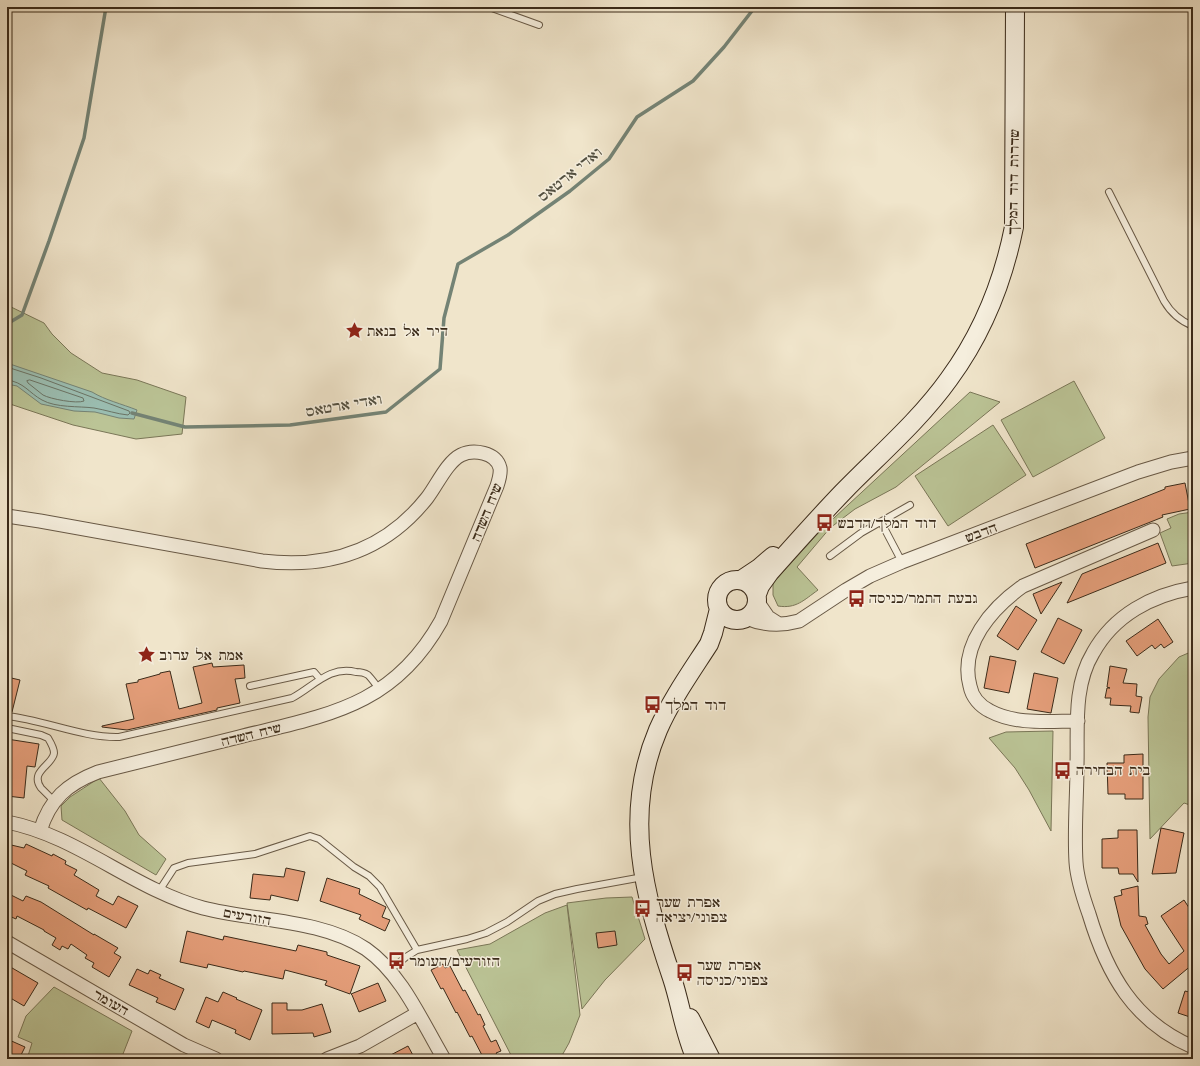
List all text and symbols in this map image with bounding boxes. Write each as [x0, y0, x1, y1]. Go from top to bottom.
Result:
street label: שדרות דוד המלך [1004, 129, 1024, 235]
water label: ואדי ארטאס [534, 143, 606, 206]
place icon: דיר אל בנאת [344, 321, 364, 341]
place label: דיר אל בנאת [367, 323, 448, 341]
water label: ואדי ארטאס [304, 389, 384, 422]
street label: שיח השדה [467, 481, 507, 544]
bus stop icon: דוד המלך/הדבש [815, 513, 835, 533]
place label: דוד המלך/הדבש [838, 515, 936, 533]
street label: הדבש [963, 519, 1000, 547]
bus stop icon: גבעת התמר/כניסה [846, 588, 866, 608]
place label: גבעת התמר/כניסה [869, 590, 978, 608]
place icon: אמת אל ערוב [136, 645, 156, 665]
place label: אמת אל ערוב [159, 647, 243, 665]
bus stop icon: דוד המלך [642, 695, 662, 715]
place label: דוד המלך [665, 697, 726, 715]
street label: שיח השדה [219, 719, 283, 751]
bus stop icon: בית הבחירה [1053, 760, 1073, 780]
place label: בית הבחירה [1076, 762, 1151, 780]
place label: אפרת שער צפוני/יציאה [656, 894, 727, 927]
bus stop icon: אפרת שער צפוני/יציאה [633, 899, 653, 919]
street label: הזורעים [221, 904, 272, 930]
bus stop icon: הזורעים/העומר [386, 951, 406, 971]
place label: הזורעים/העומר [409, 953, 500, 971]
place label: אפרת שער צפוני/כניסה [697, 957, 768, 990]
bus stop icon: אפרת שער צפוני/כניסה [674, 962, 694, 982]
street label: העומר [89, 986, 132, 1020]

